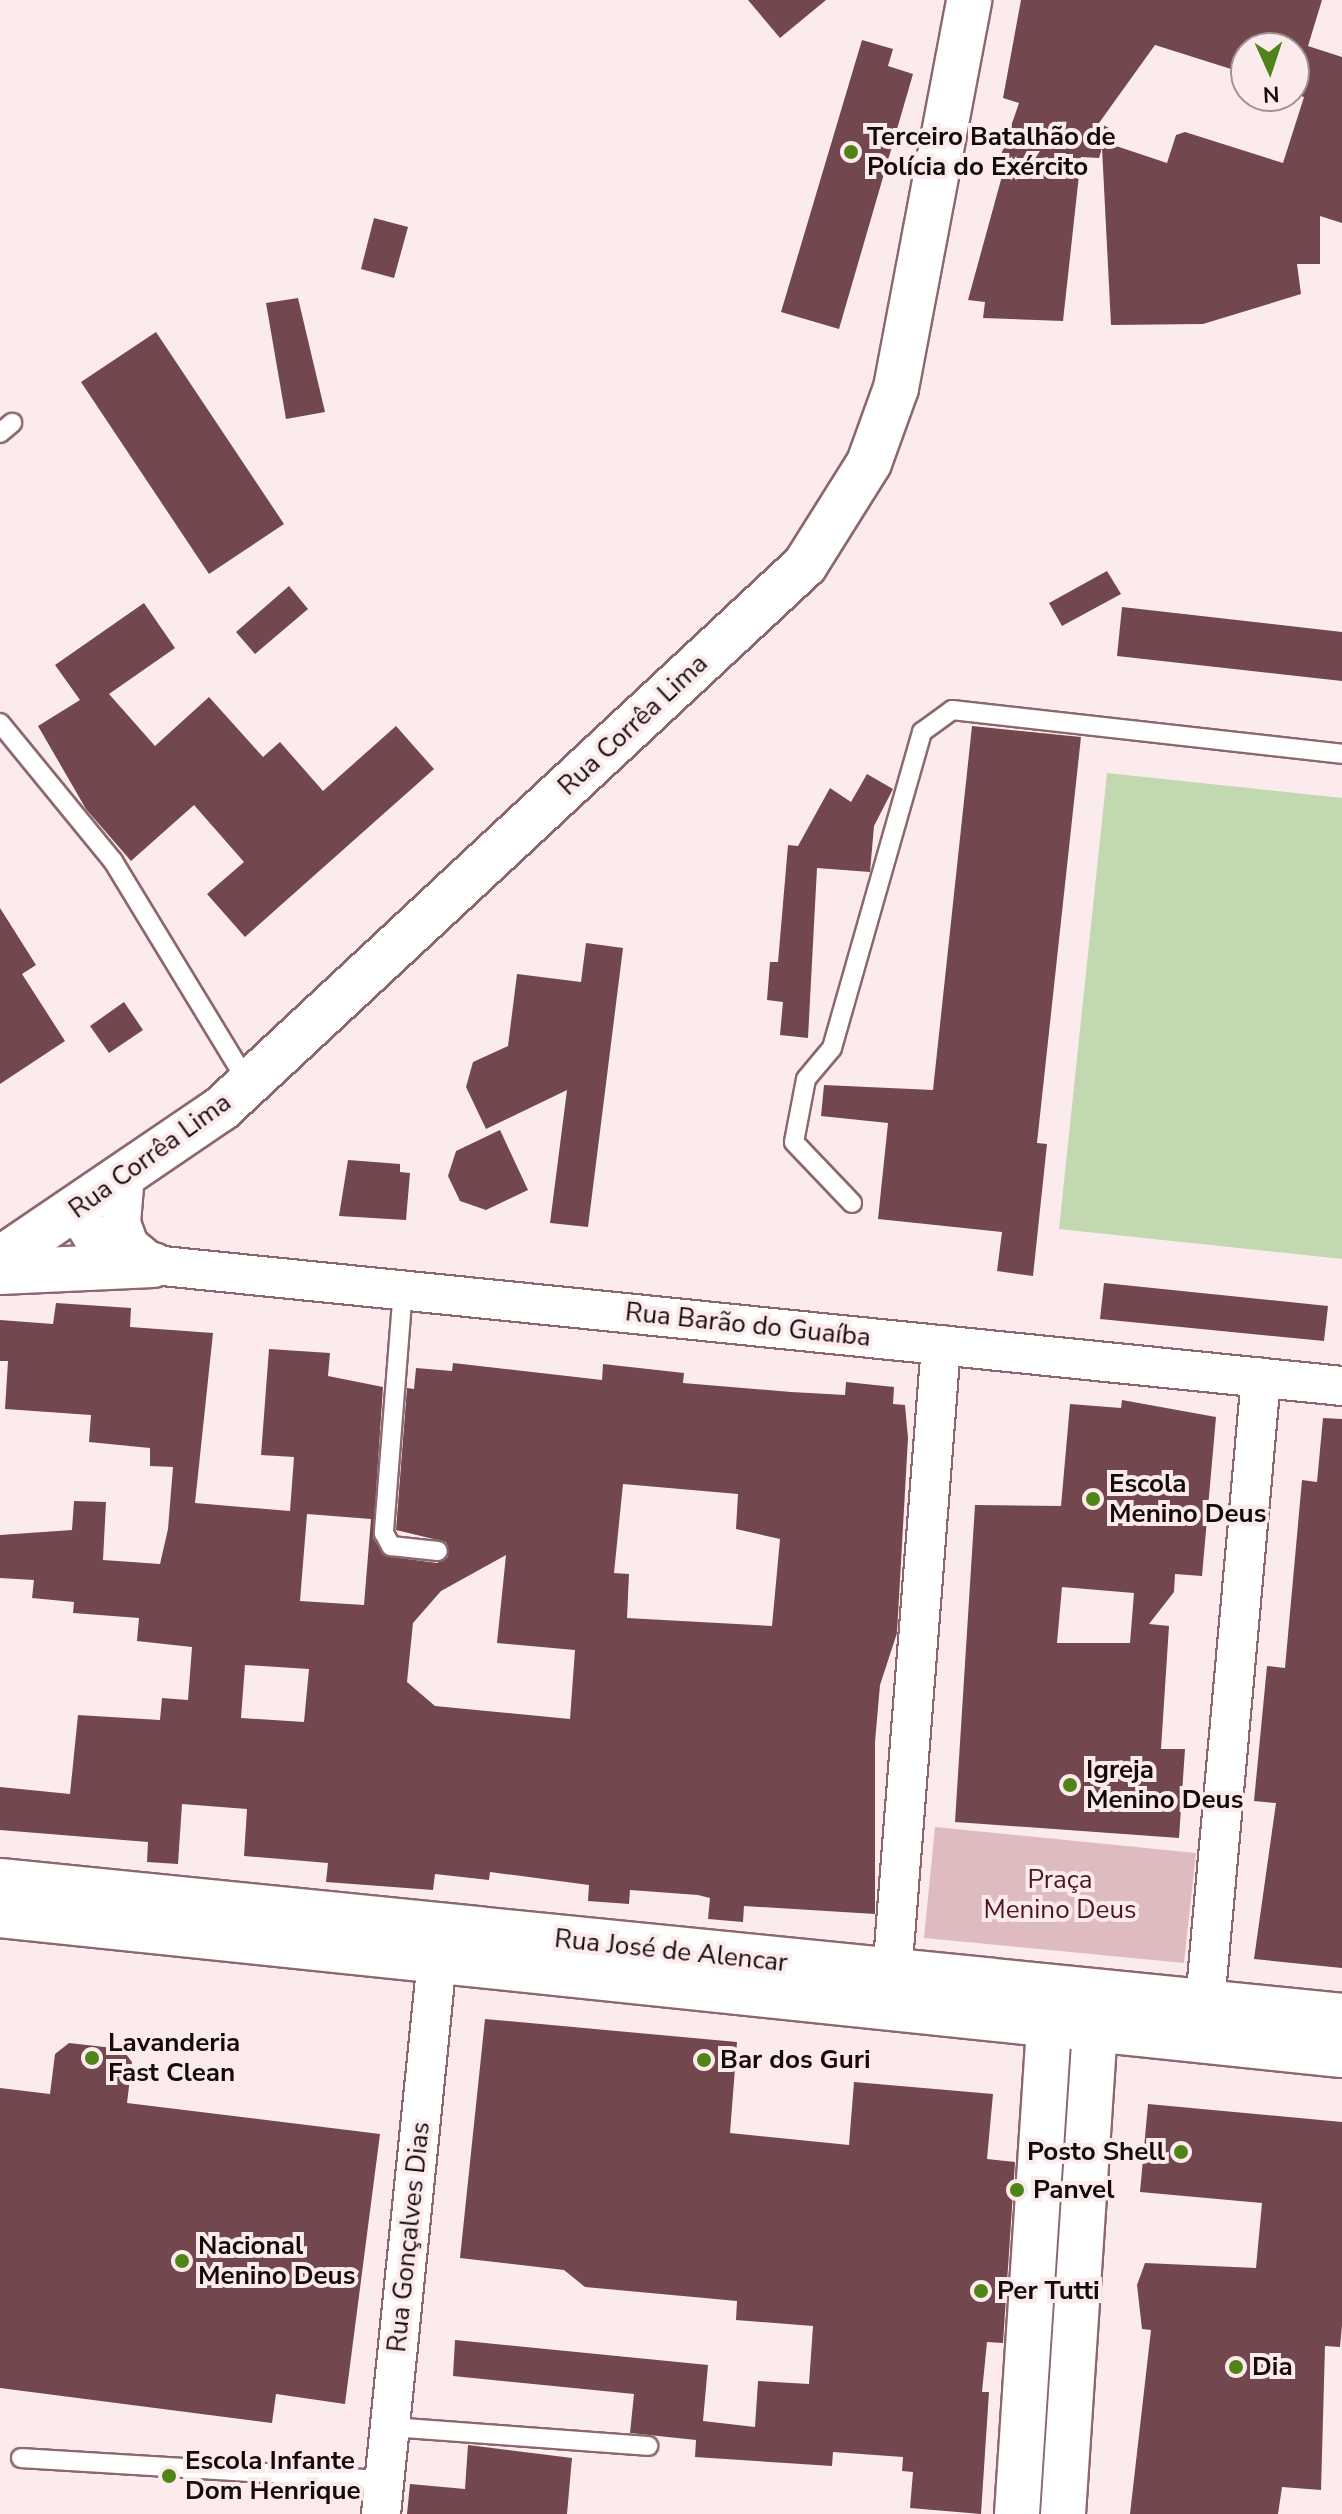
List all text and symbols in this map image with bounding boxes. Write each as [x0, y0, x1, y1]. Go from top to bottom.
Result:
north arrow [1230, 32, 1310, 112]
text: N [1262, 79, 1280, 109]
place label: Terceiro Batalhão de Polícia do Exército [867, 121, 1116, 182]
marker: Terceiro Batalhão de Polícia do Exército [842, 143, 860, 161]
street label: Rua Corrêa Lima [552, 648, 714, 802]
street label: Rua Corrêa Lima [63, 1087, 237, 1225]
street label: Rua Barão do Guaíba [624, 1297, 872, 1353]
place label: Escola Menino Deus [1109, 1468, 1266, 1530]
marker: Escola Menino Deus [1084, 1490, 1102, 1508]
place label: Igreja Menino Deus [1086, 1754, 1243, 1816]
marker: Igreja Menino Deus [1061, 1776, 1079, 1794]
park label: Praça Menino Deus [984, 1864, 1136, 1926]
street label: Rua José de Alencar [553, 1923, 789, 1979]
place label: Lavanderia Fast Clean [108, 2027, 240, 2088]
place label: Bar dos Guri [720, 2044, 871, 2076]
marker: Lavanderia Fast Clean [83, 2049, 101, 2067]
marker: Bar dos Guri [695, 2051, 713, 2069]
street label: Rua Gonçalves Dias [381, 2120, 437, 2354]
place label: Posto Shell [1027, 2136, 1165, 2168]
marker: Posto Shell [1172, 2143, 1190, 2161]
place label: Panvel [1033, 2174, 1114, 2206]
marker: Panvel [1008, 2181, 1026, 2199]
place label: Nacional Menino Deus [198, 2230, 355, 2292]
marker: Nacional Menino Deus [173, 2252, 191, 2270]
place label: Per Tutti [997, 2275, 1100, 2307]
marker: Per Tutti [972, 2282, 990, 2300]
place label: Dia [1252, 2351, 1293, 2383]
marker: Dia [1227, 2358, 1245, 2376]
place label: Escola Infante Dom Henrique [185, 2445, 361, 2506]
marker: Escola Infante Dom Henrique [160, 2467, 178, 2485]

